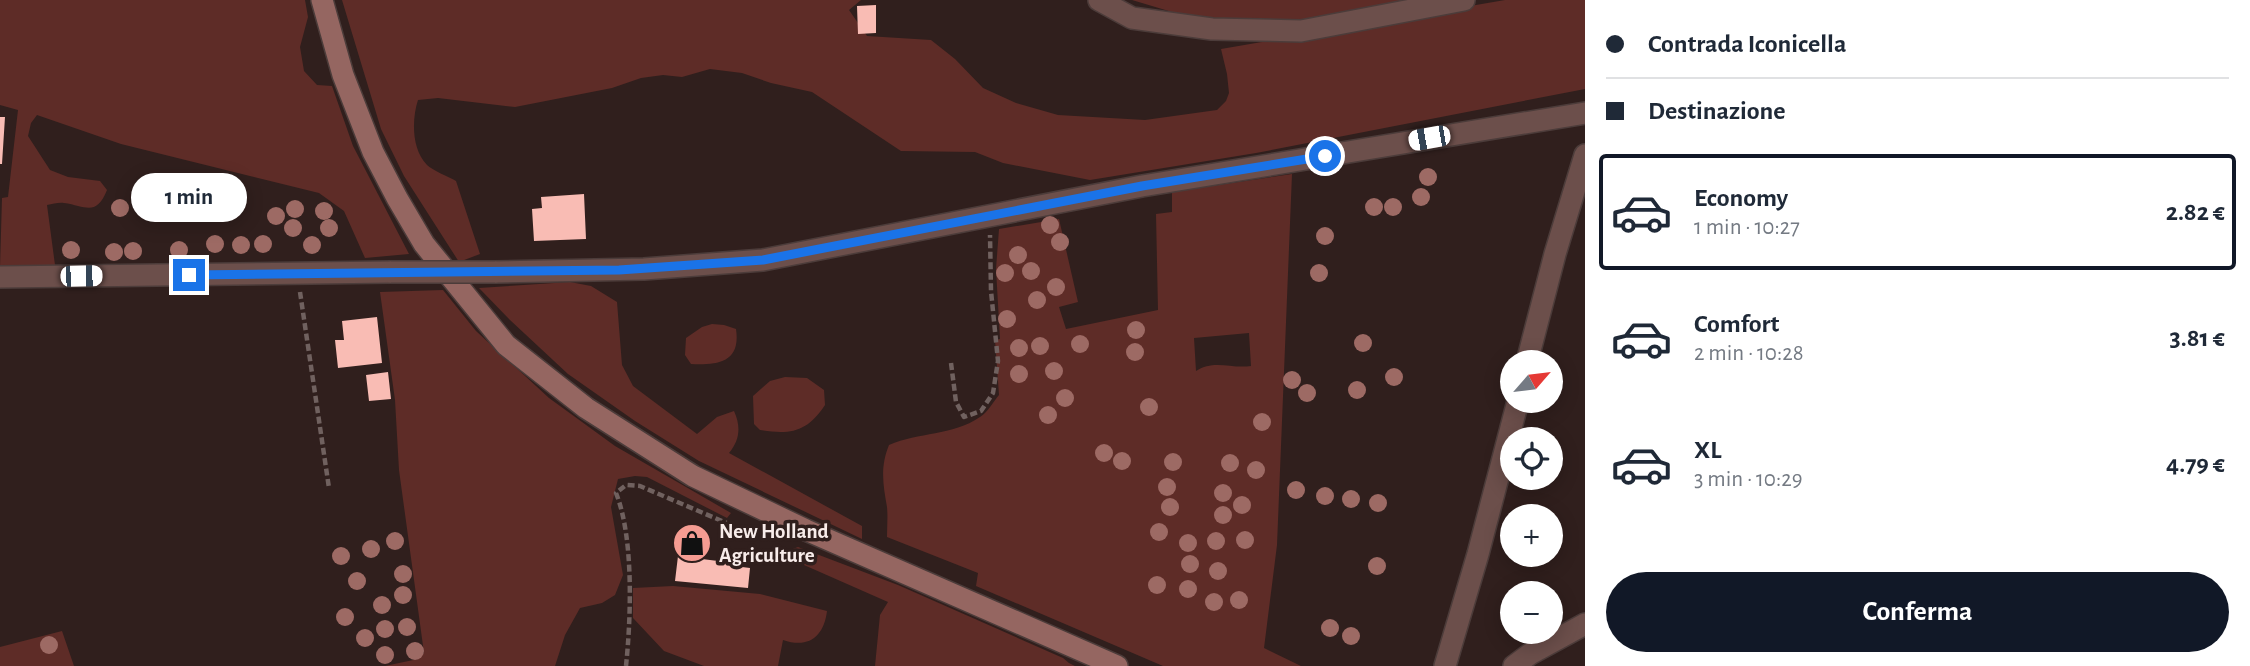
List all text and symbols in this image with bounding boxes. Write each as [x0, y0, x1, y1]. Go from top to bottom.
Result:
text: Contrada Iconicella [1648, 31, 1846, 57]
text: Destinazione [1648, 98, 1786, 124]
car [1407, 124, 1452, 152]
route start [1309, 140, 1341, 172]
callout: 1 min [131, 174, 247, 222]
icon: car [1610, 181, 1673, 244]
text: Economy [1694, 185, 1788, 211]
text: 1 min [165, 186, 213, 209]
text: 2.82 € [2166, 199, 2225, 225]
text: 1 min · 10:27 [1694, 216, 1800, 239]
route end [173, 259, 205, 291]
car [60, 265, 103, 287]
icon: car [1610, 307, 1673, 370]
text: Comfort [1694, 311, 1779, 337]
text: 3.81 € [2170, 325, 2225, 351]
text: 2 min · 10:28 [1694, 342, 1804, 365]
north arrow [1500, 350, 1563, 413]
map controls [1500, 350, 1563, 644]
button: locate [1500, 427, 1563, 490]
icon: car [1610, 433, 1673, 496]
text: XL [1694, 437, 1721, 463]
text: 4.79 € [2166, 451, 2225, 477]
text: 3 min · 10:29 [1694, 468, 1803, 491]
button: + [1500, 504, 1563, 567]
place label: New Holland Agriculture [719, 521, 829, 566]
shop icon: New Holland Agriculture [671, 522, 713, 564]
button: Conferma [1606, 572, 2229, 652]
button: − [1500, 581, 1563, 644]

